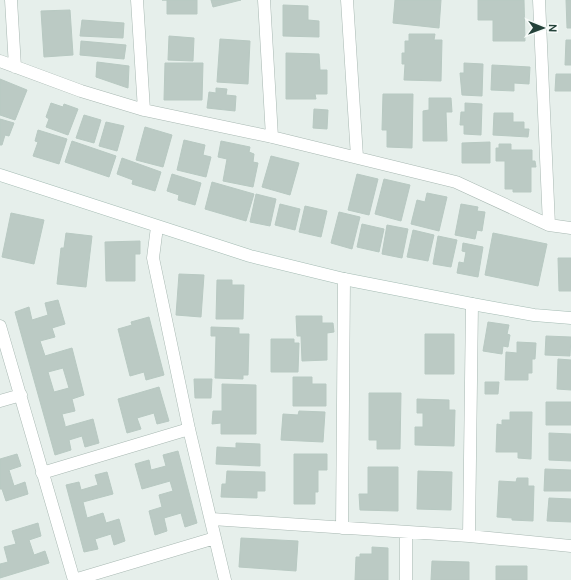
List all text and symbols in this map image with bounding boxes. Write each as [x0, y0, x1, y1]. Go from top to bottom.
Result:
north arrow [523, 8, 563, 48]
text: N [546, 24, 560, 32]

